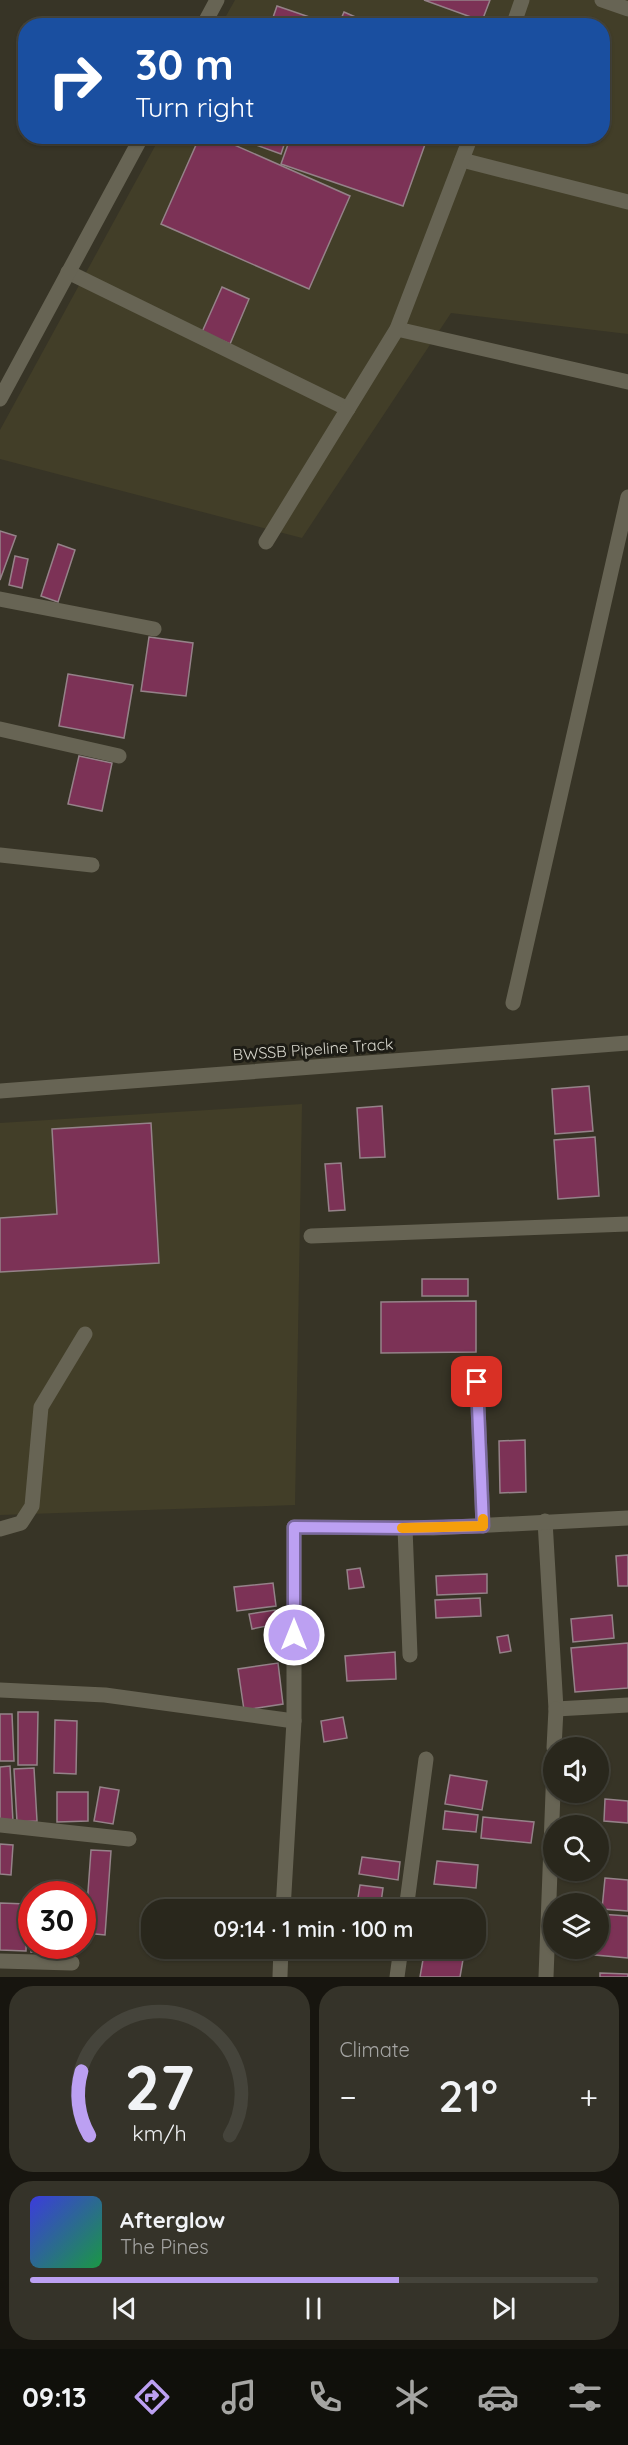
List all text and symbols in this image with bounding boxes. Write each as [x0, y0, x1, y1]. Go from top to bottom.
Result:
text: 30 m [135, 38, 234, 91]
icon: right [36, 42, 114, 120]
text: Turn right [135, 90, 254, 124]
street label: BWSSB Pipeline Track [232, 1033, 394, 1065]
pin [451, 1356, 502, 1407]
icon: arrive [460, 1365, 493, 1398]
position arrow [262, 1603, 326, 1667]
map controls [543, 1737, 609, 1959]
button: sound [543, 1737, 609, 1803]
button: search [543, 1815, 609, 1881]
speed limit sign: 30 [18, 1881, 96, 1959]
button: layers [543, 1893, 609, 1959]
text: 09:14 · 1 min · 100 m [213, 1915, 414, 1943]
text: Climate [340, 2037, 410, 2062]
text: 27 [124, 2048, 194, 2126]
text: 21° [438, 2067, 498, 2123]
text: − [340, 2076, 357, 2117]
text: + [579, 2076, 598, 2117]
text: km/h [132, 2120, 186, 2146]
text: Afterglow [120, 2206, 225, 2234]
text: The Pines [120, 2234, 209, 2259]
icon: previous [108, 2292, 141, 2325]
icon: pause [297, 2292, 330, 2325]
icon: next [487, 2292, 520, 2325]
icon: directions [131, 2376, 173, 2418]
icon: music [218, 2376, 260, 2418]
icon: phone [304, 2376, 346, 2418]
icon: climate [391, 2376, 433, 2418]
icon: car [477, 2376, 519, 2418]
icon: filters [564, 2376, 606, 2418]
text: 09:13 [22, 2380, 87, 2414]

